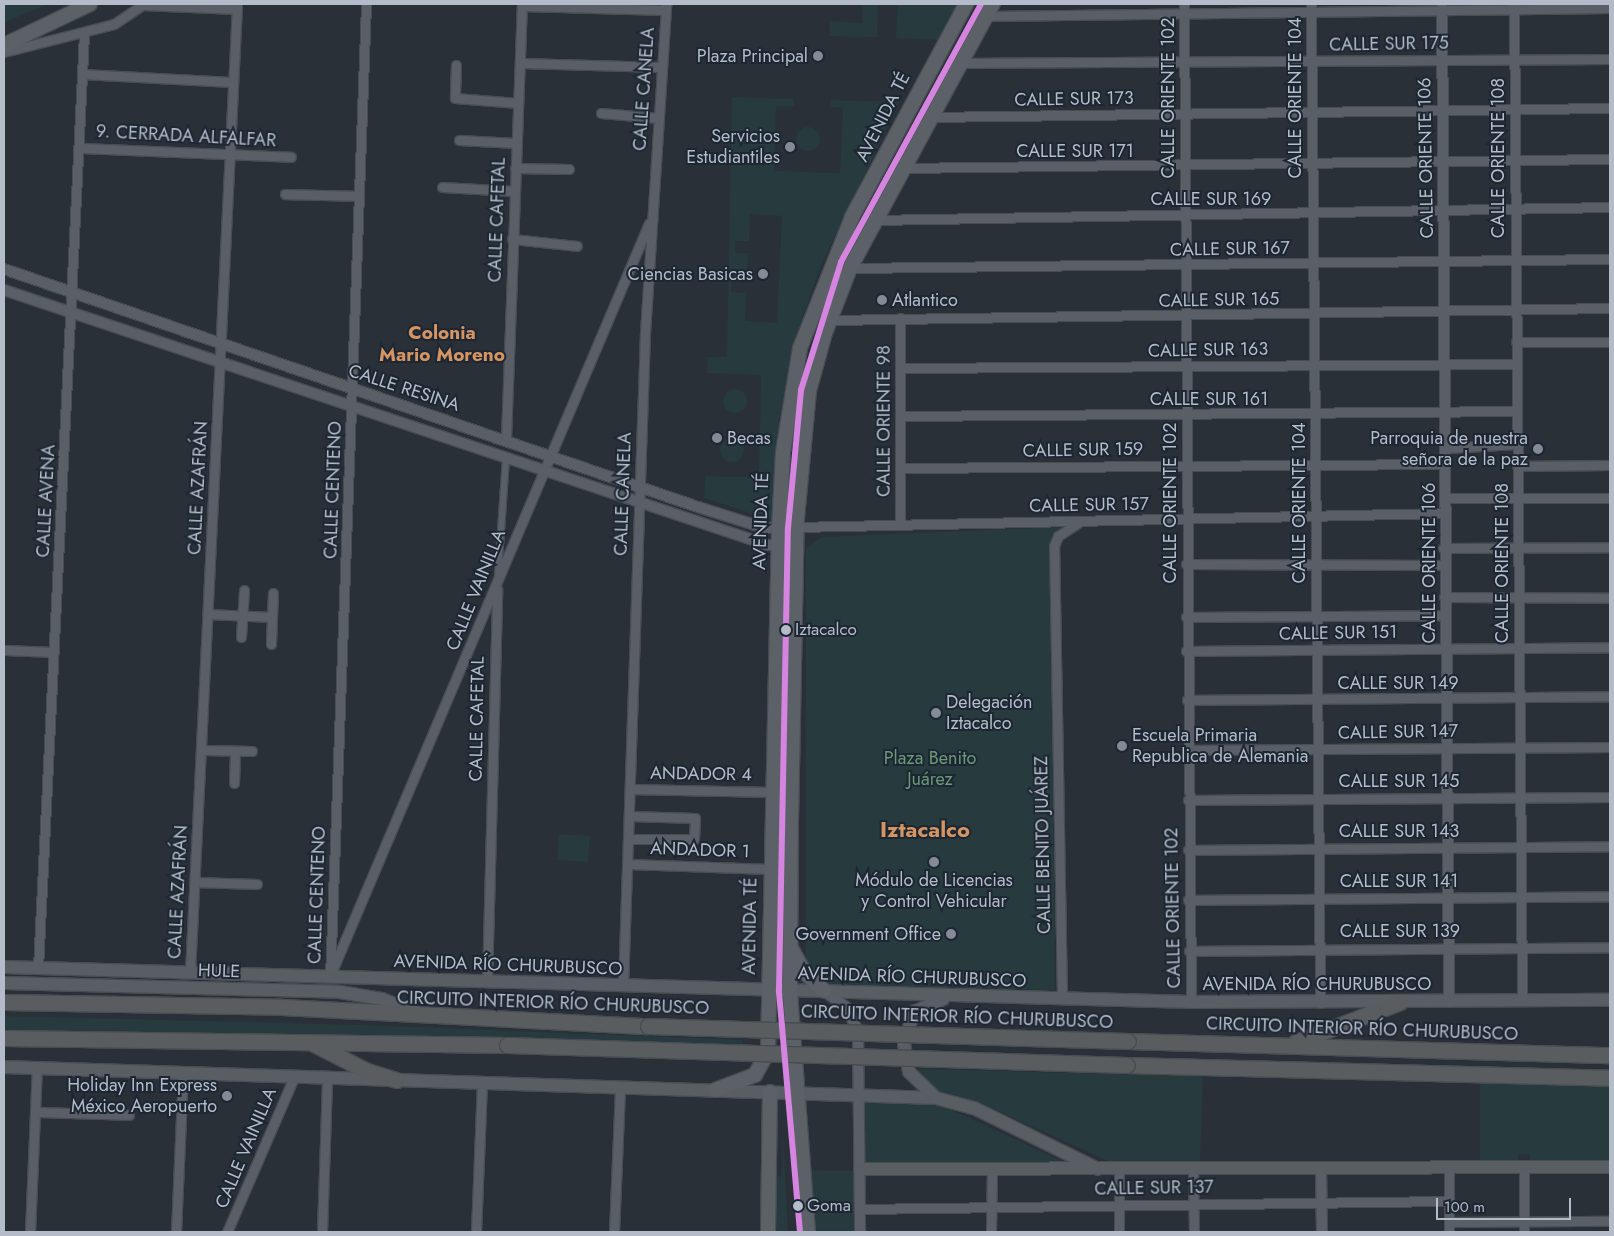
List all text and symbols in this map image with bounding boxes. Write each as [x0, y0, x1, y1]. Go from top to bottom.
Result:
street label: CALLE ORIENTE 104 [1284, 17, 1306, 179]
street label: CALLE ORIENTE 102 [1157, 18, 1179, 178]
street label: CALLE CANELA [629, 27, 659, 151]
street label: CALLE SUR 175 [1329, 32, 1449, 56]
place label: Plaza Principal [697, 45, 808, 67]
marker: Plaza Principal [812, 50, 824, 62]
street label: AVENIDA TÉ [851, 69, 915, 165]
street label: CALLE ORIENTE 106 [1414, 77, 1438, 239]
street label: CALLE ORIENTE 108 [1487, 78, 1509, 238]
street label: CALLE SUR 173 [1014, 87, 1134, 111]
street label: 9. CERRADA ALFALFAR [95, 120, 277, 152]
place label: Servicios Estudiantiles [686, 126, 780, 168]
street label: CALLE SUR 171 [1016, 140, 1134, 162]
marker: Servicios Estudiantiles [784, 141, 796, 153]
street label: CALLE CAFETAL [484, 157, 510, 283]
street label: CALLE SUR 169 [1151, 188, 1271, 210]
street label: CALLE SUR 167 [1170, 237, 1290, 261]
place label: Ciencias Basicas [628, 263, 753, 285]
marker: Ciencias Basicas [757, 268, 769, 280]
street label: CALLE SUR 165 [1158, 288, 1280, 312]
place label: Atlantico [892, 289, 958, 311]
marker: Atlantico [876, 294, 888, 306]
district label: Colonia Mario Moreno [379, 322, 505, 366]
street label: CALLE SUR 163 [1148, 338, 1268, 362]
street label: CALLE ORIENTE 98 [873, 345, 895, 497]
street label: CALLE RESINA [346, 360, 462, 416]
street label: CALLE SUR 161 [1150, 388, 1268, 410]
street label: CALLE AZAFRÁN [184, 421, 212, 555]
street label: CALLE CENTENO [320, 421, 346, 559]
street label: CALLE ORIENTE 104 [1288, 422, 1310, 584]
street label: CALLE ORIENTE 102 [1159, 423, 1181, 583]
place label: Becas [727, 427, 771, 449]
place label: Parroquia de nuestra señora de la paz [1370, 428, 1528, 470]
street label: CALLE CANELA [610, 432, 636, 556]
marker: Becas [711, 432, 723, 444]
street label: CALLE SUR 159 [1022, 438, 1144, 462]
marker: Parroquia de nuestra señora de la paz [1532, 443, 1544, 455]
street label: CALLE AVENA [32, 444, 60, 558]
street label: AVENIDA TÉ [749, 472, 773, 570]
street label: CALLE ORIENTE 106 [1418, 483, 1440, 643]
street label: CALLE ORIENTE 108 [1491, 483, 1513, 643]
street label: CALLE SUR 157 [1029, 493, 1149, 517]
street label: CALLE VAINILLA [442, 526, 510, 654]
place label: Iztacalco [795, 620, 857, 640]
street label: CALLE SUR 151 [1279, 621, 1397, 645]
marker: Iztacalco [781, 625, 791, 635]
street label: CALLE CAFETAL [465, 656, 489, 782]
street label: CALLE SUR 149 [1337, 672, 1459, 694]
place label: Delegación Iztacalco [946, 692, 1032, 734]
marker: Delegación Iztacalco [930, 707, 942, 719]
street label: CALLE SUR 147 [1338, 720, 1458, 744]
place label: Escuela Primaria Republica de Alemania [1132, 725, 1309, 768]
marker: Escuela Primaria Republica de Alemania [1116, 740, 1128, 752]
park label: Plaza Benito Juárez [884, 748, 976, 791]
street label: CALLE BENITO JUÁREZ [1031, 756, 1055, 934]
street label: ANDADOR 4 [650, 762, 752, 786]
street label: CALLE SUR 145 [1339, 770, 1459, 792]
district label: Iztacalco [880, 817, 970, 843]
street label: CALLE SUR 143 [1339, 820, 1459, 842]
street label: CALLE AZAFRÁN [164, 825, 192, 959]
street label: CALLE CENTENO [304, 826, 330, 964]
street label: CALLE ORIENTE 102 [1161, 827, 1185, 989]
street label: ANDADOR 1 [650, 837, 750, 863]
marker: Módulo de Licencias y Control Vehicular [928, 856, 940, 868]
place label: Módulo de Licencias y Control Vehicular [855, 870, 1013, 912]
street label: CALLE SUR 141 [1340, 870, 1458, 892]
street label: AVENIDA TÉ [738, 877, 762, 975]
street label: CALLE SUR 139 [1340, 920, 1460, 942]
place label: Government Office [795, 923, 941, 945]
marker: Government Office [945, 928, 957, 940]
street label: AVENIDA RÍO CHURUBUSCO [393, 950, 623, 980]
street label: HULE [198, 959, 240, 983]
street label: AVENIDA RÍO CHURUBUSCO [797, 962, 1027, 992]
street label: AVENIDA RÍO CHURUBUSCO [1203, 973, 1431, 995]
street label: CIRCUITO INTERIOR RÍO CHURUBUSCO [397, 987, 709, 1019]
street label: CIRCUITO INTERIOR RÍO CHURUBUSCO [801, 1001, 1113, 1033]
street label: CIRCUITO INTERIOR RÍO CHURUBUSCO [1206, 1013, 1518, 1045]
place label: Holiday Inn Express México Aeropuerto [67, 1075, 217, 1118]
street label: CALLE VAINILLA [211, 1085, 281, 1211]
marker: Holiday Inn Express México Aeropuerto [221, 1090, 233, 1102]
street label: CALLE SUR 137 [1094, 1176, 1214, 1200]
scale bar [1439, 1188, 1574, 1220]
place label: Goma [807, 1196, 851, 1216]
text: 100 m [1444, 1196, 1485, 1218]
marker: Goma [793, 1201, 803, 1211]

